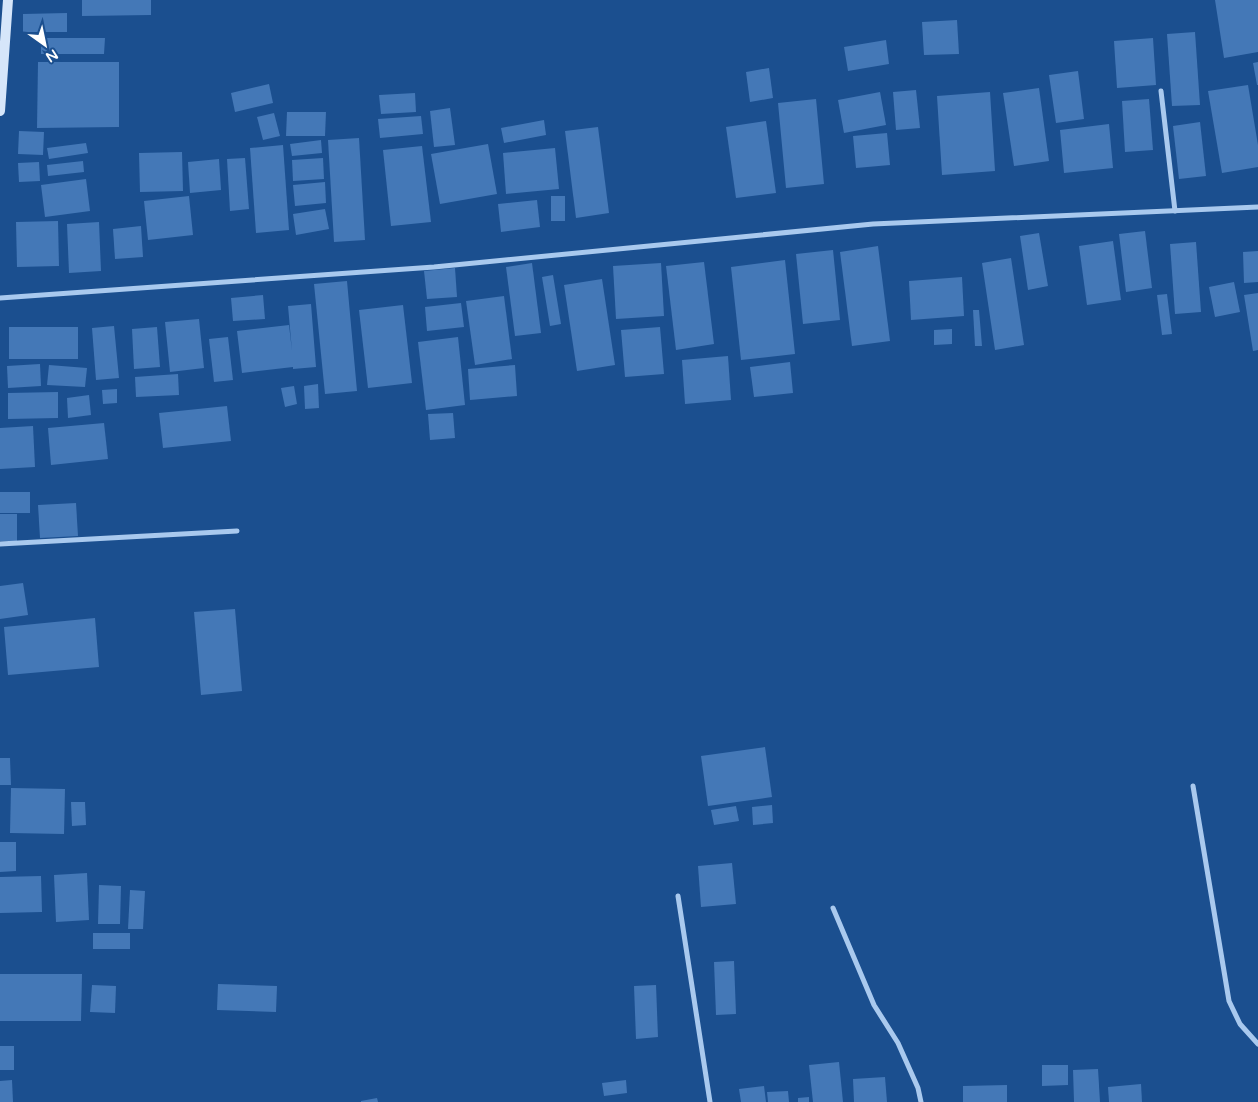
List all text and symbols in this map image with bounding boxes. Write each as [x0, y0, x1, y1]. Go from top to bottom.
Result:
north arrow [20, 20, 70, 70]
text: N [42, 45, 61, 66]

